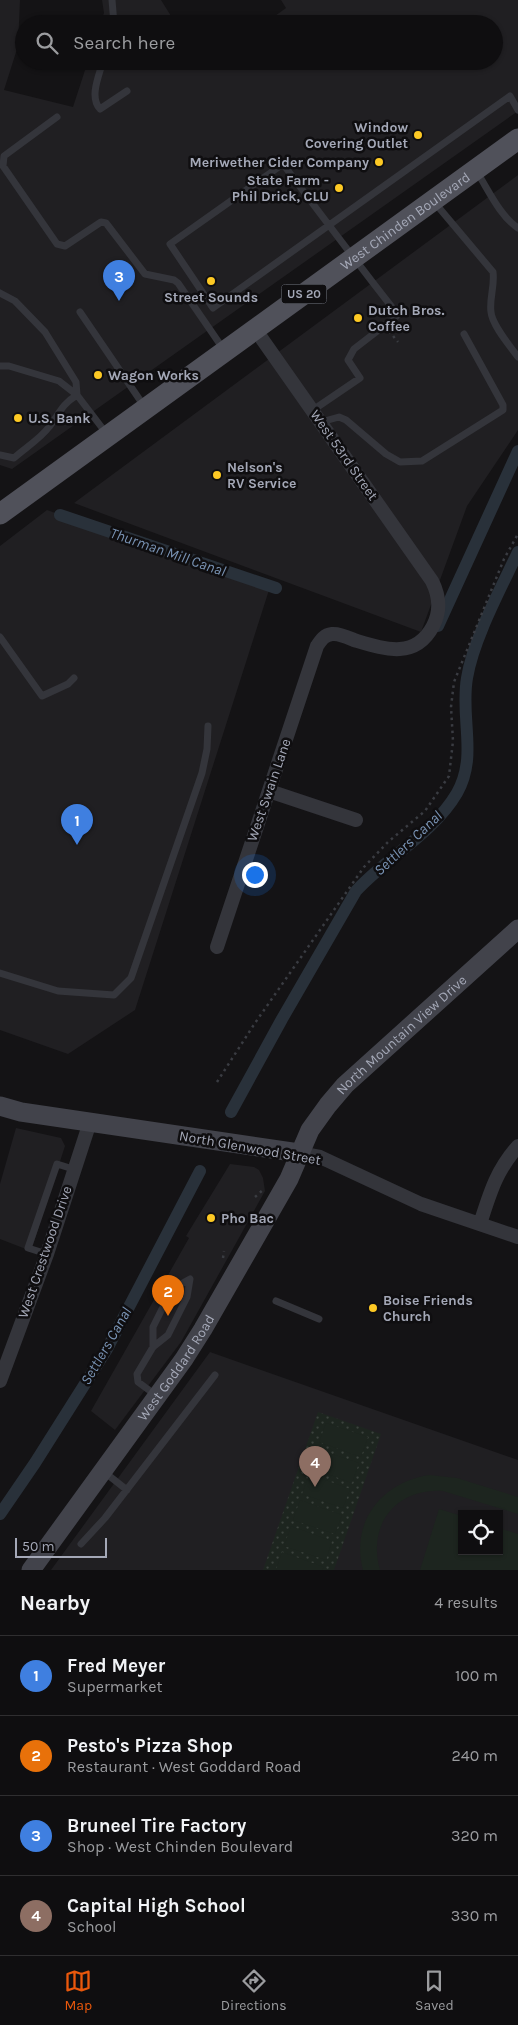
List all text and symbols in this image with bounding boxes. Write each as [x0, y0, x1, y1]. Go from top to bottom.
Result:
search box [15, 15, 503, 70]
icon: search [33, 29, 61, 57]
text: Search here [73, 32, 175, 54]
place label: Window Covering Outlet [305, 119, 408, 152]
marker: Window Covering Outlet [412, 129, 424, 141]
place label: Meriwether Cider Company [189, 154, 369, 171]
marker: Meriwether Cider Company [373, 156, 385, 168]
street label: West Chinden Boulevard [337, 168, 473, 274]
place label: State Farm - Phil Drick, CLU [232, 172, 329, 205]
marker: State Farm - Phil Drick, CLU [333, 182, 345, 194]
pin: 3 [103, 260, 135, 301]
marker: Street Sounds [205, 275, 217, 287]
road number: US 20 [282, 284, 326, 304]
place label: Street Sounds [164, 289, 258, 306]
place label: Dutch Bros. Coffee [368, 302, 444, 335]
marker: Dutch Bros. Coffee [352, 312, 364, 324]
place label: Wagon Works [108, 367, 199, 384]
marker: Wagon Works [92, 369, 104, 381]
street label: West 53rd Street [306, 407, 382, 503]
place label: U.S. Bank [28, 410, 91, 427]
marker: U.S. Bank [12, 412, 24, 424]
place label: Nelson's RV Service [227, 459, 297, 492]
marker: Nelson's RV Service [211, 469, 223, 481]
water label: Thurman Mill Canal [108, 524, 229, 580]
street label: West Swain Lane [243, 736, 295, 844]
pin: 1 [61, 804, 93, 845]
water label: Settlers Canal [370, 807, 446, 879]
your location [242, 862, 268, 888]
street label: North Mountain View Drive [332, 971, 470, 1098]
street label: North Glenwood Street [178, 1127, 322, 1169]
street label: West Crestwood Drive [14, 1184, 76, 1320]
place label: Pho Bac [221, 1210, 274, 1227]
marker: Pho Bac [205, 1212, 217, 1224]
pin: 2 [152, 1275, 184, 1316]
place label: Boise Friends Church [383, 1292, 473, 1325]
marker: Boise Friends Church [367, 1302, 379, 1314]
water label: Settlers Canal [77, 1304, 136, 1388]
street label: West Goddard Road [134, 1311, 218, 1424]
pin: 4 [299, 1446, 331, 1487]
map controls [458, 1510, 503, 1555]
button: locate [458, 1510, 503, 1555]
scale bar [15, 1535, 108, 1558]
text: 50 m [22, 1538, 55, 1555]
text: Nearby [20, 1591, 90, 1615]
text: 4 results [434, 1593, 498, 1612]
text: Fred Meyer [67, 1655, 165, 1677]
text: 1 [33, 1666, 39, 1685]
text: 100 m [455, 1666, 498, 1685]
text: Supermarket [67, 1677, 163, 1696]
text: Pesto's Pizza Shop [67, 1735, 233, 1757]
text: 2 [31, 1746, 41, 1765]
text: 240 m [452, 1746, 498, 1765]
text: Restaurant · West Goddard Road [67, 1757, 302, 1776]
text: Bruneel Tire Factory [67, 1815, 246, 1837]
text: 3 [31, 1826, 41, 1845]
text: 320 m [451, 1826, 498, 1845]
text: Shop · West Chinden Boulevard [67, 1837, 293, 1856]
text: Capital High School [67, 1895, 246, 1917]
text: 4 [31, 1906, 41, 1925]
text: 330 m [451, 1906, 498, 1925]
text: School [67, 1917, 117, 1936]
tab: Map [64, 1967, 92, 2014]
tab: Directions [221, 1967, 287, 2014]
tab: Saved [415, 1967, 454, 2014]

